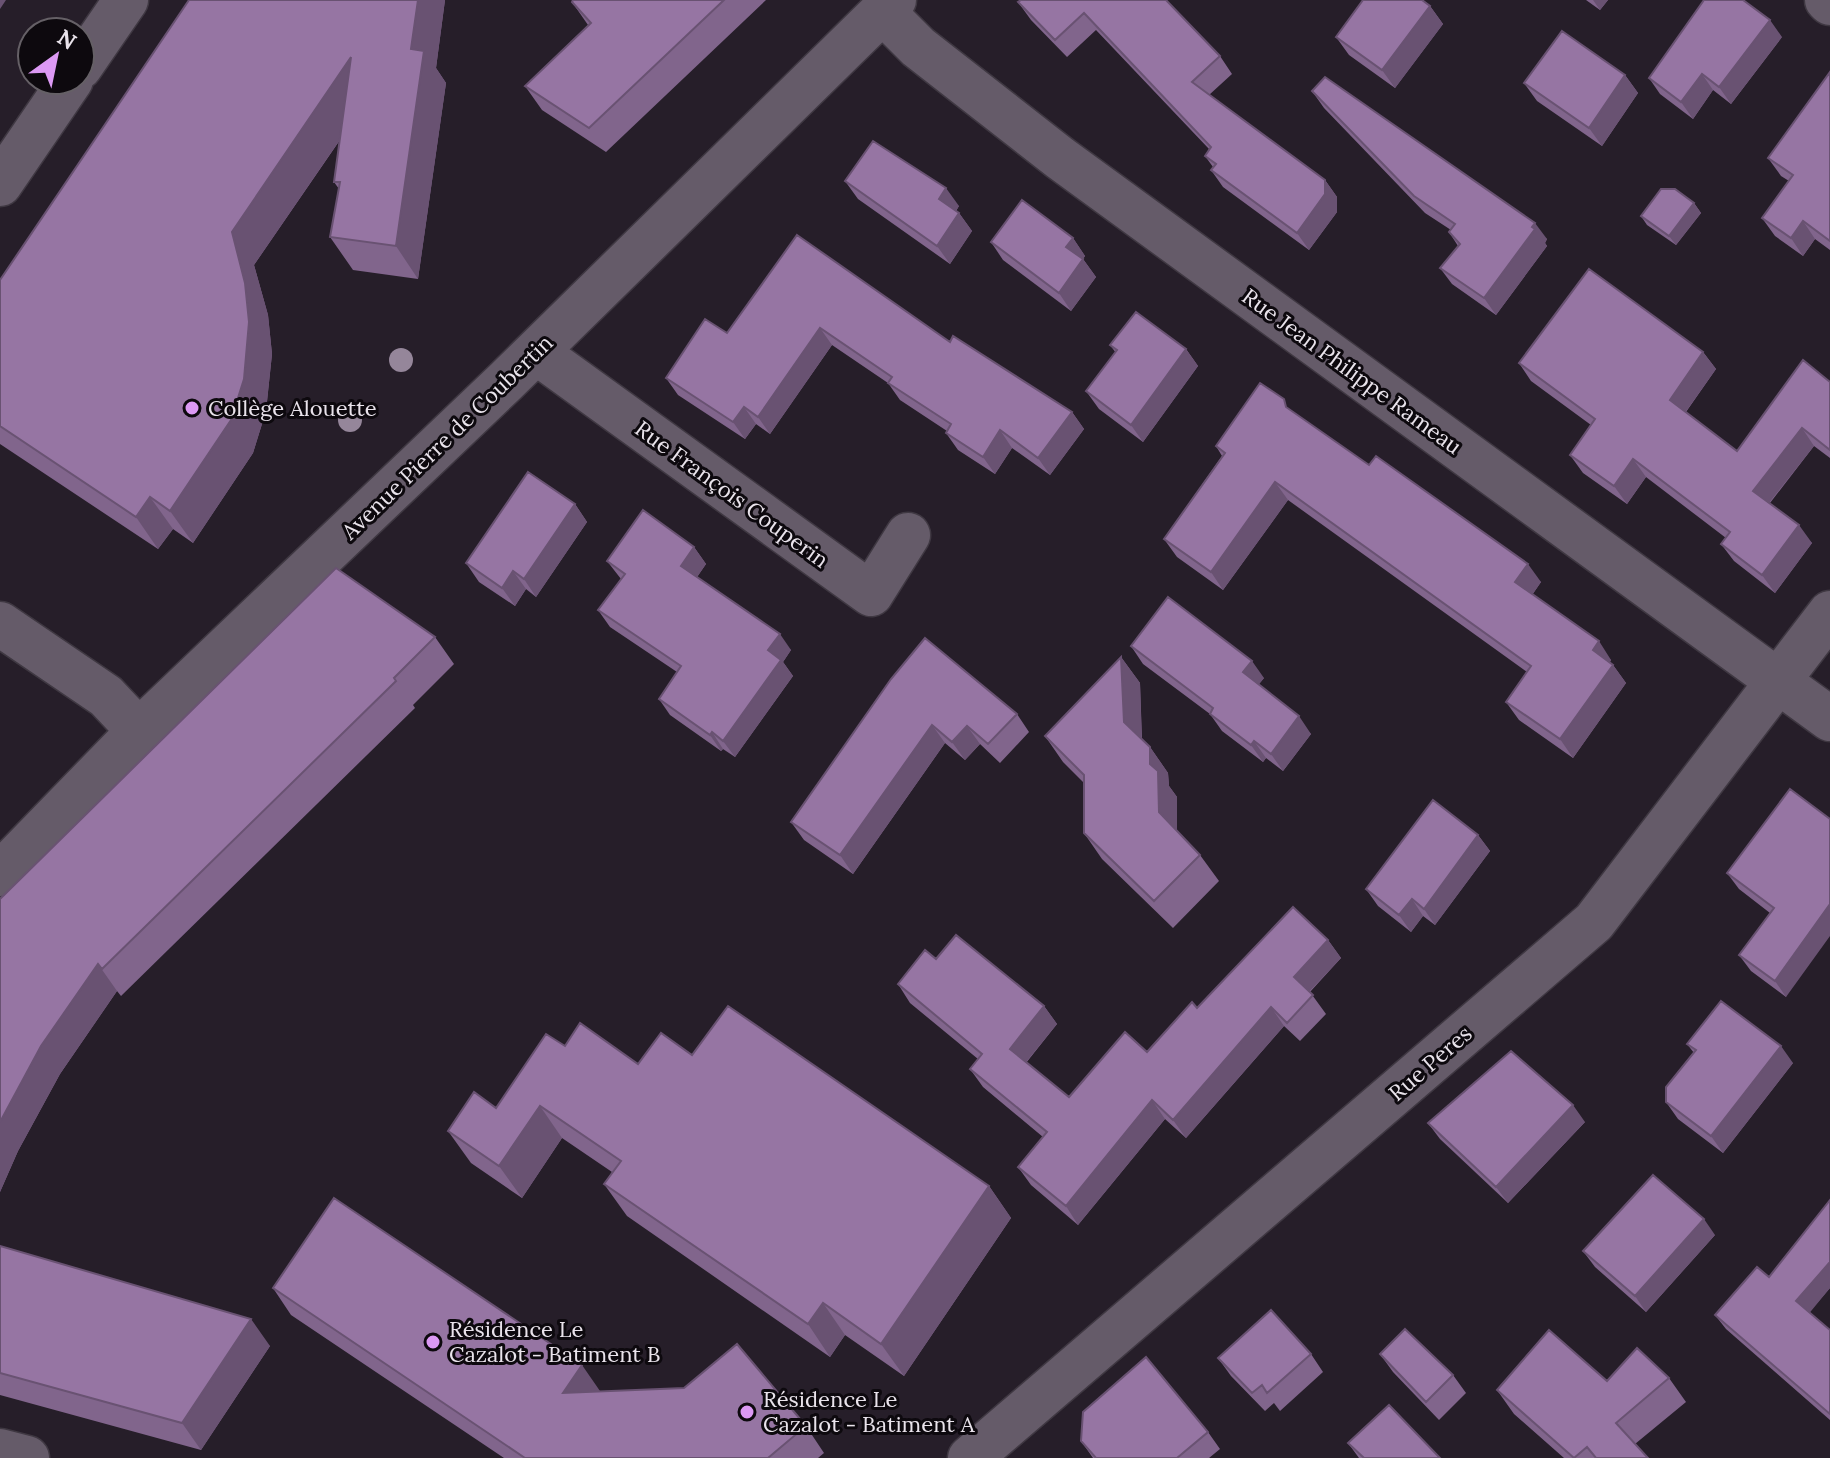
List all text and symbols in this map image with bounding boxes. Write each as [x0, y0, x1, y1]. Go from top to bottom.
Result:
north arrow [16, 16, 96, 96]
text: N [52, 23, 82, 56]
street label: Rue Jean Philippe Rameau [1237, 282, 1467, 460]
street label: Avenue Pierre de Coubertin [335, 329, 559, 546]
place label: Collège Alouette [208, 394, 377, 422]
marker: Collège Alouette [183, 399, 201, 417]
street label: Rue François Couperin [630, 414, 834, 574]
street label: Rue Peres [1383, 1019, 1477, 1107]
place label: Résidence Le Cazalot - Batiment B [449, 1315, 660, 1368]
marker: Résidence Le Cazalot - Batiment B [424, 1333, 442, 1351]
place label: Résidence Le Cazalot - Batiment A [763, 1385, 976, 1438]
marker: Résidence Le Cazalot - Batiment A [738, 1403, 756, 1421]

